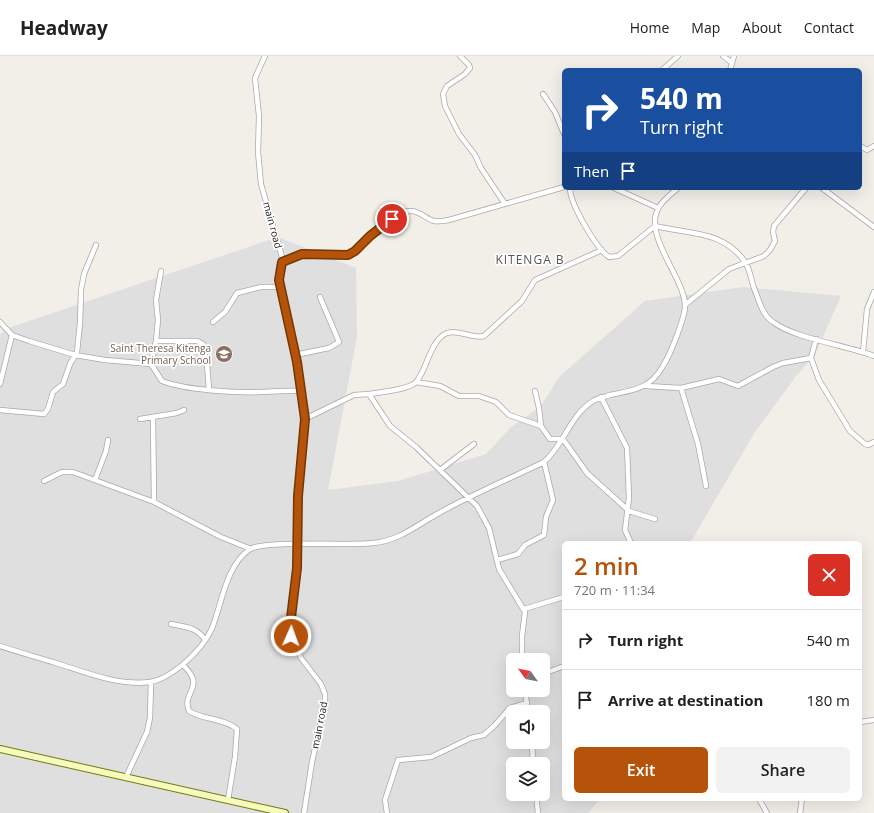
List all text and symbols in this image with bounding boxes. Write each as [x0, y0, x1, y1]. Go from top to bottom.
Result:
text: Headway [20, 15, 108, 41]
text: Home [630, 18, 669, 37]
text: Map [691, 18, 720, 37]
text: About [742, 18, 782, 37]
text: Contact [804, 18, 854, 37]
text: 540 m [640, 79, 723, 117]
icon: right [574, 84, 626, 136]
text: Turn right [640, 115, 723, 139]
icon: arrive [617, 160, 639, 182]
text: Then [574, 161, 609, 181]
street label: main road [260, 200, 286, 250]
pin [375, 202, 409, 236]
icon: arrive [381, 208, 403, 230]
district label: KITENGA B [495, 251, 565, 268]
place label: Saint Theresa Kitenga Primary School [110, 341, 211, 367]
school or university icon: Saint Theresa Kitenga Primary School [214, 344, 234, 364]
text: 2 min [574, 549, 639, 582]
button: close [808, 554, 850, 596]
text: 720 m · 11:34 [574, 581, 655, 599]
position arrow [270, 615, 312, 657]
icon: right [574, 629, 596, 651]
text: Turn right [608, 630, 683, 650]
text: 540 m [806, 630, 850, 650]
north arrow [506, 653, 550, 697]
map controls [506, 653, 550, 801]
icon: arrive [574, 689, 596, 711]
text: Arrive at destination [608, 690, 763, 710]
text: 180 m [806, 690, 850, 710]
street label: main road [308, 700, 330, 750]
button: sound [506, 705, 550, 749]
button: Exit [574, 747, 708, 793]
button: Share [716, 747, 850, 793]
button: layers [506, 757, 550, 801]

